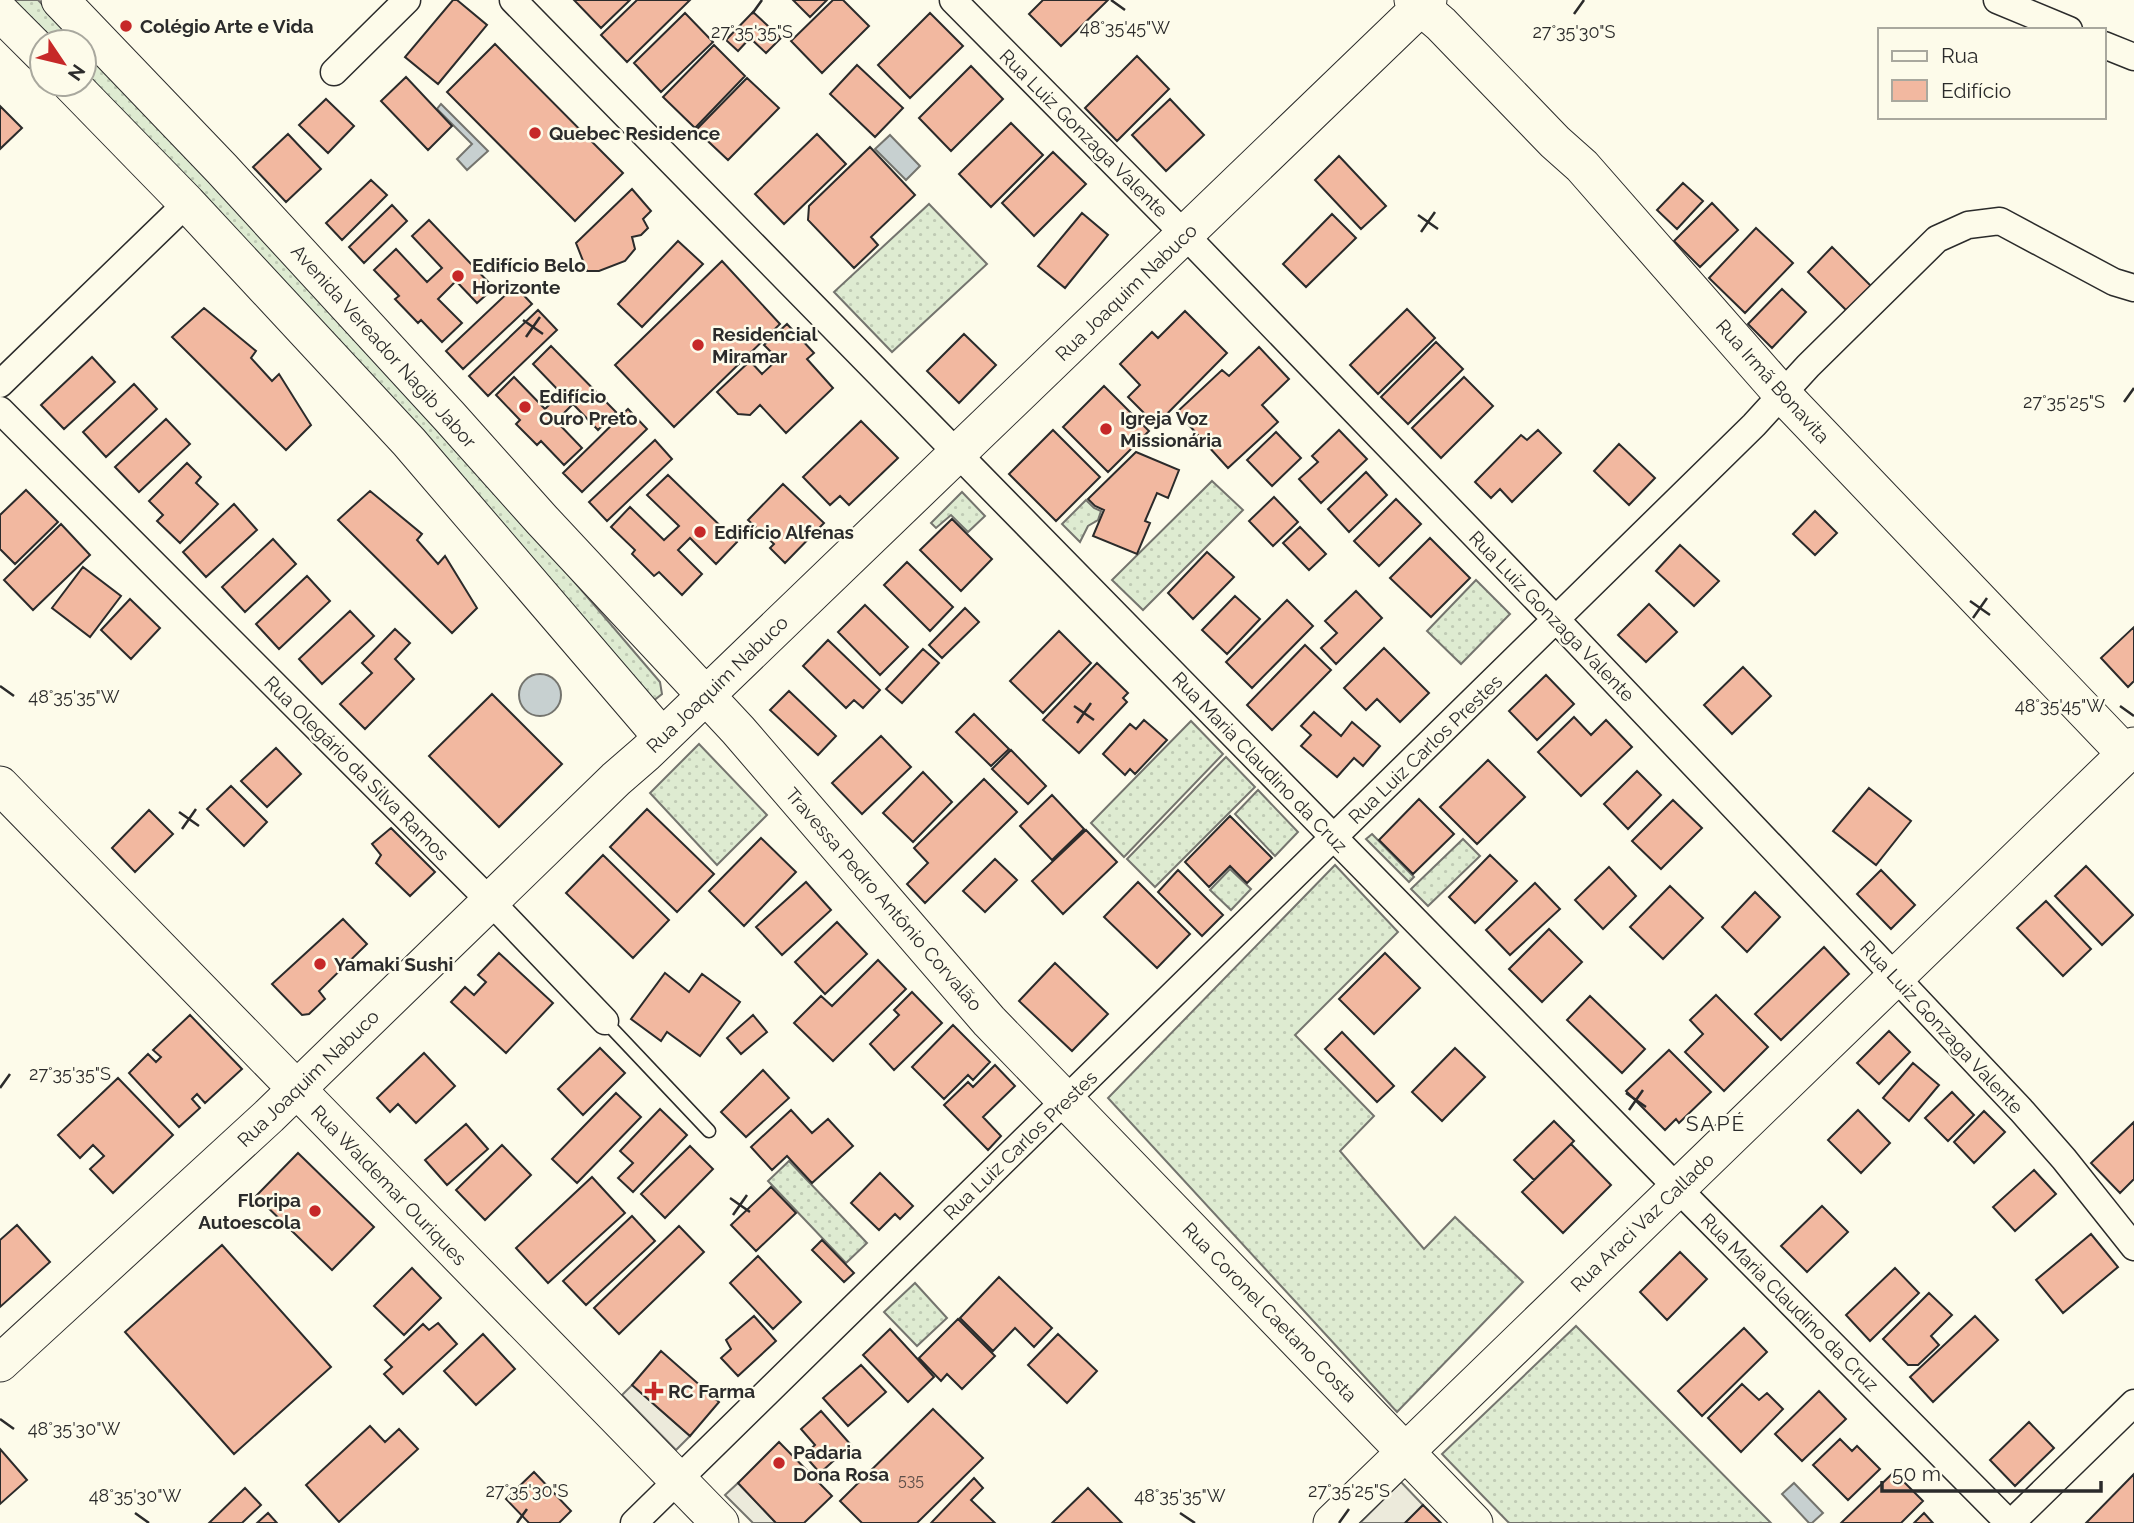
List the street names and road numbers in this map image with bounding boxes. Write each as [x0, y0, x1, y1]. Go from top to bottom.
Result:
street label: Rua Luiz Gonzaga Valente [995, 44, 1173, 222]
street label: Rua Joaquim Nabuco [1051, 219, 1201, 365]
street label: Avenida Vereador Nagib Jabor [287, 240, 481, 452]
street label: Rua Irmã Bonavita [1712, 315, 1834, 447]
street label: Rua Luiz Gonzaga Valente [1465, 526, 1639, 706]
street label: Rua Joaquim Nabuco [642, 611, 792, 757]
street label: Rua Maria Claudino da Cruz [1168, 667, 1352, 857]
street label: Rua Luiz Carlos Prestes [1344, 670, 1506, 828]
street label: Rua Olegário da Silva Ramos [260, 671, 454, 865]
street label: Travessa Pedro Antônio Corvalão [781, 783, 987, 1015]
street label: Rua Luiz Gonzaga Valente [1856, 936, 2028, 1118]
street label: Rua Joaquim Nabuco [233, 1005, 383, 1151]
street label: Rua Luiz Carlos Prestes [939, 1066, 1101, 1224]
street label: Rua Waldemar Ouriques [307, 1100, 471, 1270]
street label: Rua Araci Vaz Callado [1566, 1148, 1718, 1296]
street label: Rua Maria Claudino da Cruz [1697, 1209, 1883, 1395]
street label: Rua Coronel Caetano Costa [1178, 1218, 1362, 1406]

